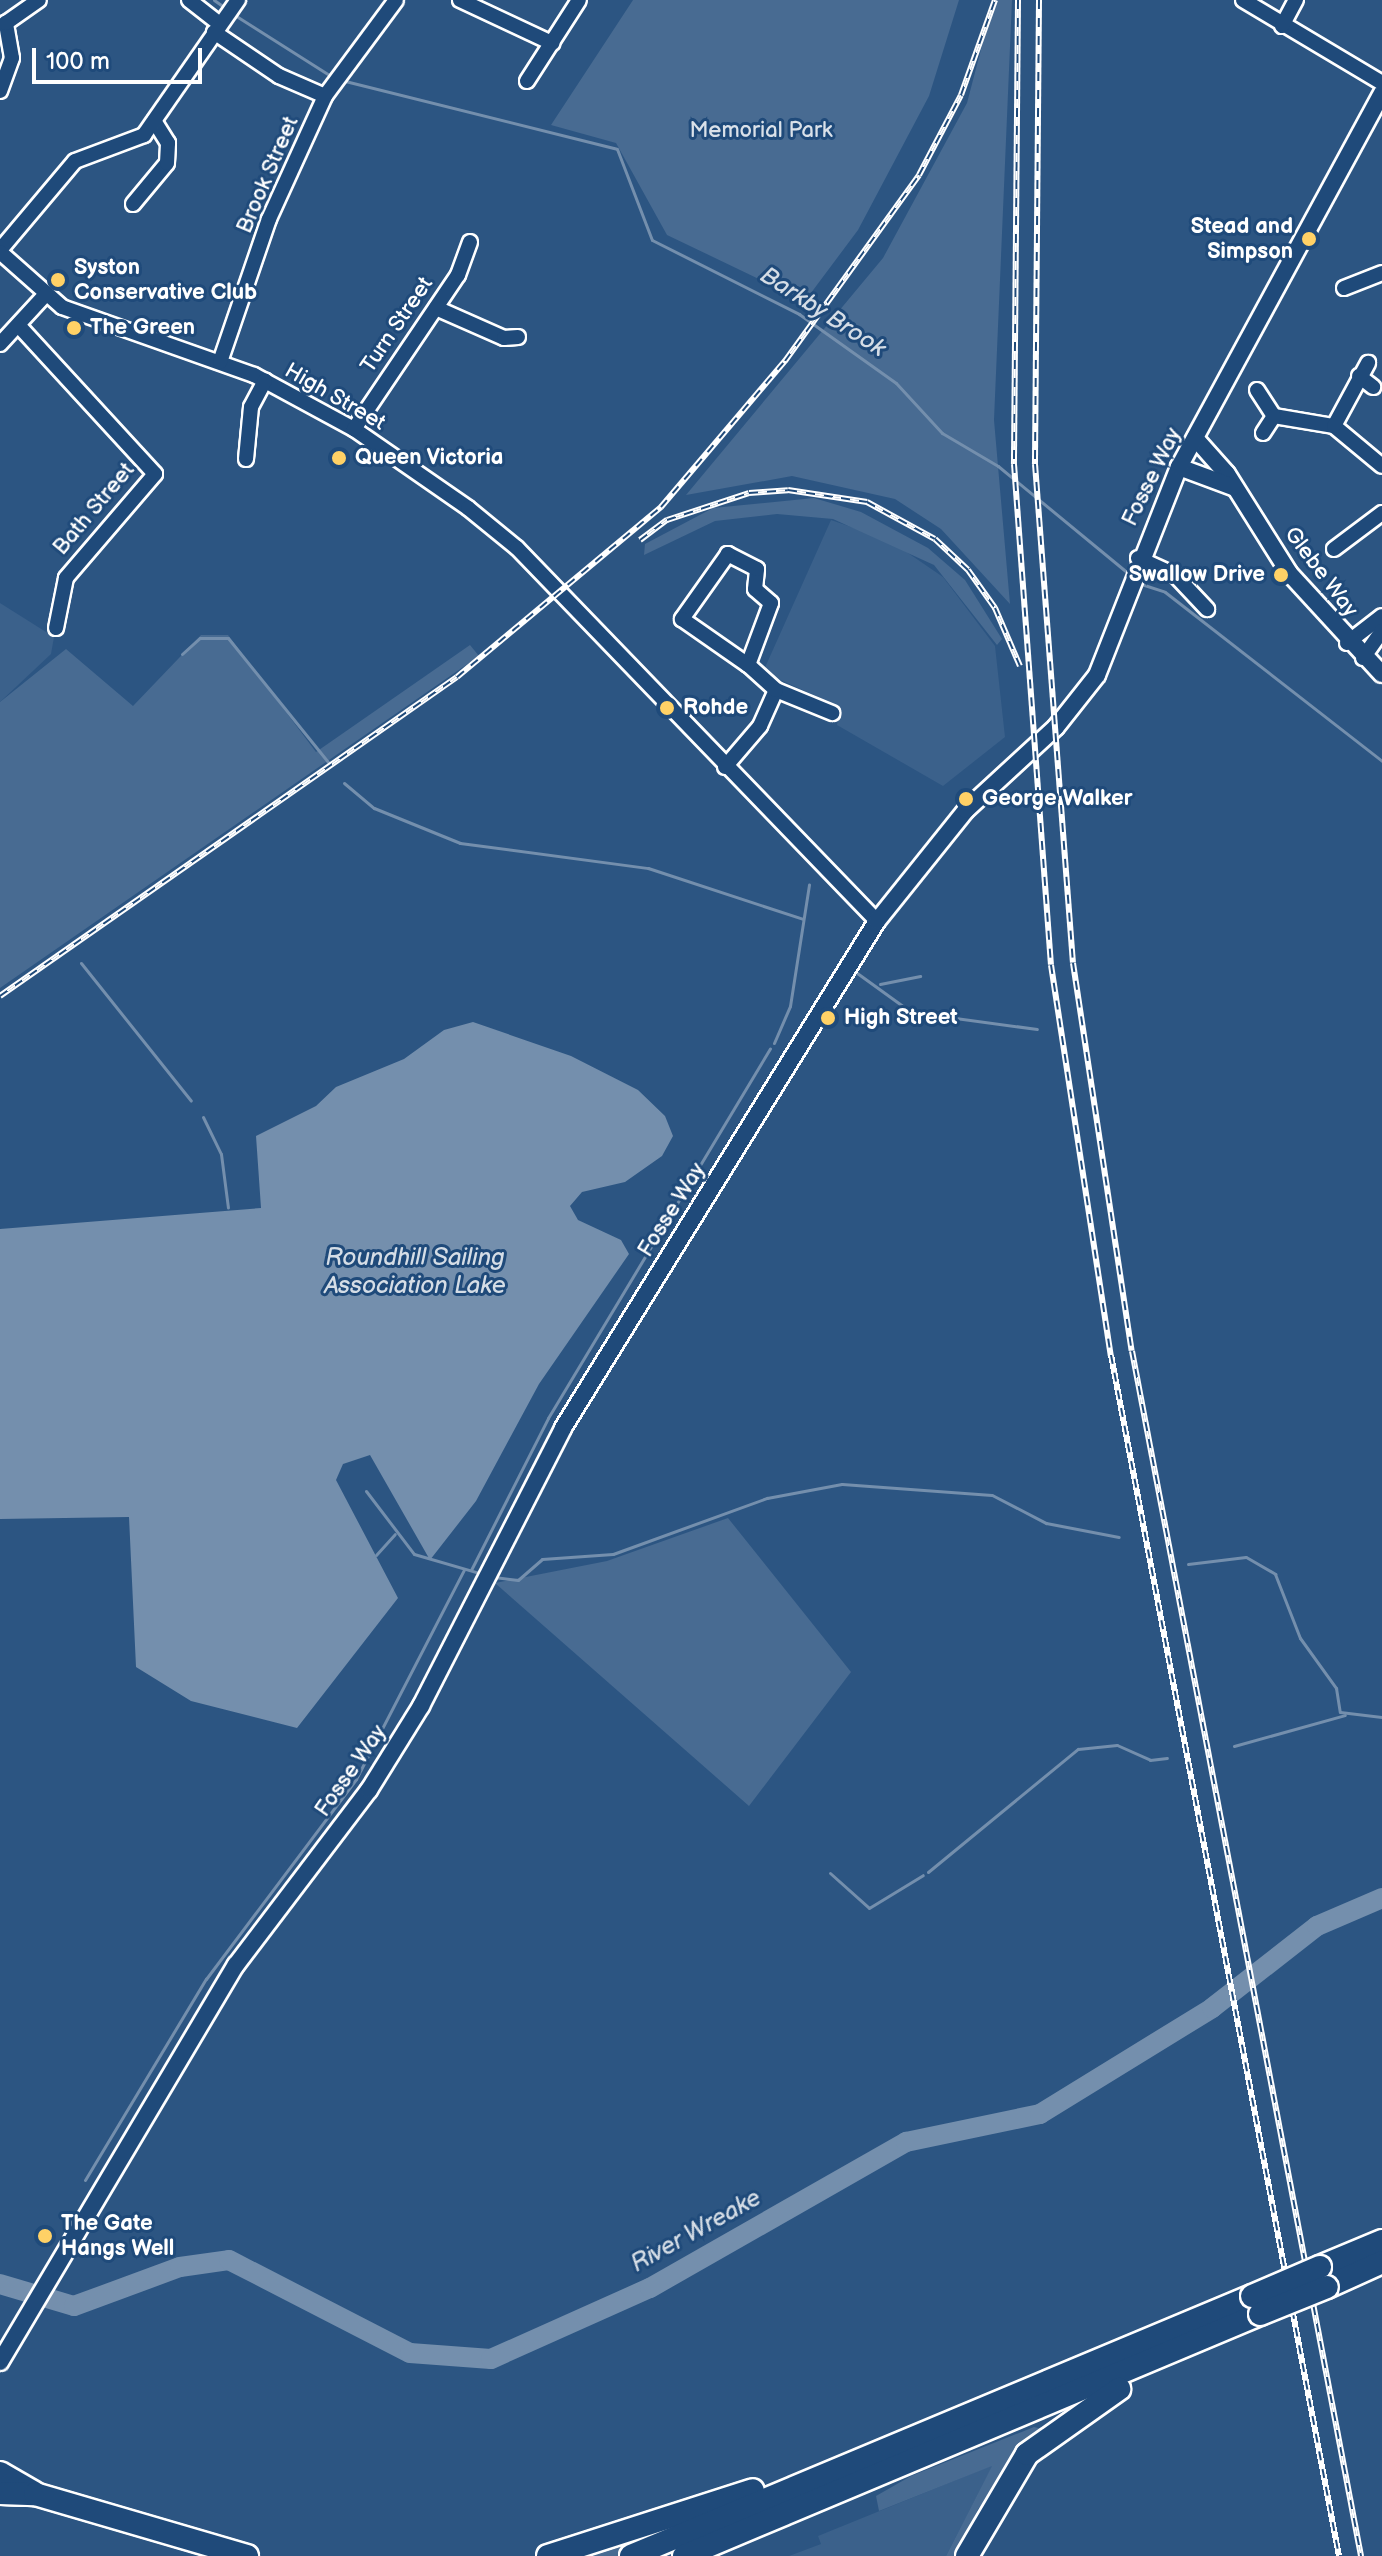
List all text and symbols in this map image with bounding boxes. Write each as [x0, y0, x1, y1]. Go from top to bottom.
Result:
scale bar [36, 32, 206, 82]
text: 100 m [46, 47, 110, 76]
street label: Brook Street [231, 112, 305, 238]
park label: Memorial Park [689, 118, 833, 144]
place label: Stead and Simpson [1191, 213, 1293, 264]
marker: Stead and Simpson [1300, 230, 1318, 248]
place label: Syston Conservative Club [74, 254, 257, 306]
water label: Barkby Brook [754, 260, 892, 364]
marker: Syston Conservative Club [49, 271, 67, 289]
street label: Turn Street [355, 272, 439, 378]
place label: The Green [90, 315, 195, 341]
marker: The Green [65, 319, 83, 337]
street label: High Street [280, 357, 390, 437]
street label: Fosse Way [1117, 423, 1187, 531]
place label: Queen Victoria [355, 445, 505, 471]
marker: Queen Victoria [330, 449, 348, 467]
street label: Bath Street [48, 457, 140, 561]
street label: Glebe Way [1278, 521, 1364, 623]
place label: Swallow Drive [1129, 562, 1265, 588]
marker: Swallow Drive [1272, 566, 1290, 584]
place label: Rohde [683, 695, 748, 721]
marker: Rohde [658, 699, 676, 717]
place label: George Walker [982, 786, 1133, 812]
marker: George Walker [957, 790, 975, 808]
place label: High Street [844, 1005, 958, 1031]
marker: High Street [819, 1009, 837, 1027]
street label: Fosse Way [632, 1158, 712, 1262]
water label: Roundhill Sailing Association Lake [324, 1244, 506, 1300]
street label: Fosse Way [310, 1720, 392, 1822]
water label: River Wreake [625, 2183, 767, 2279]
place label: The Gate Hangs Well [61, 2210, 174, 2262]
marker: The Gate Hangs Well [36, 2227, 54, 2245]

